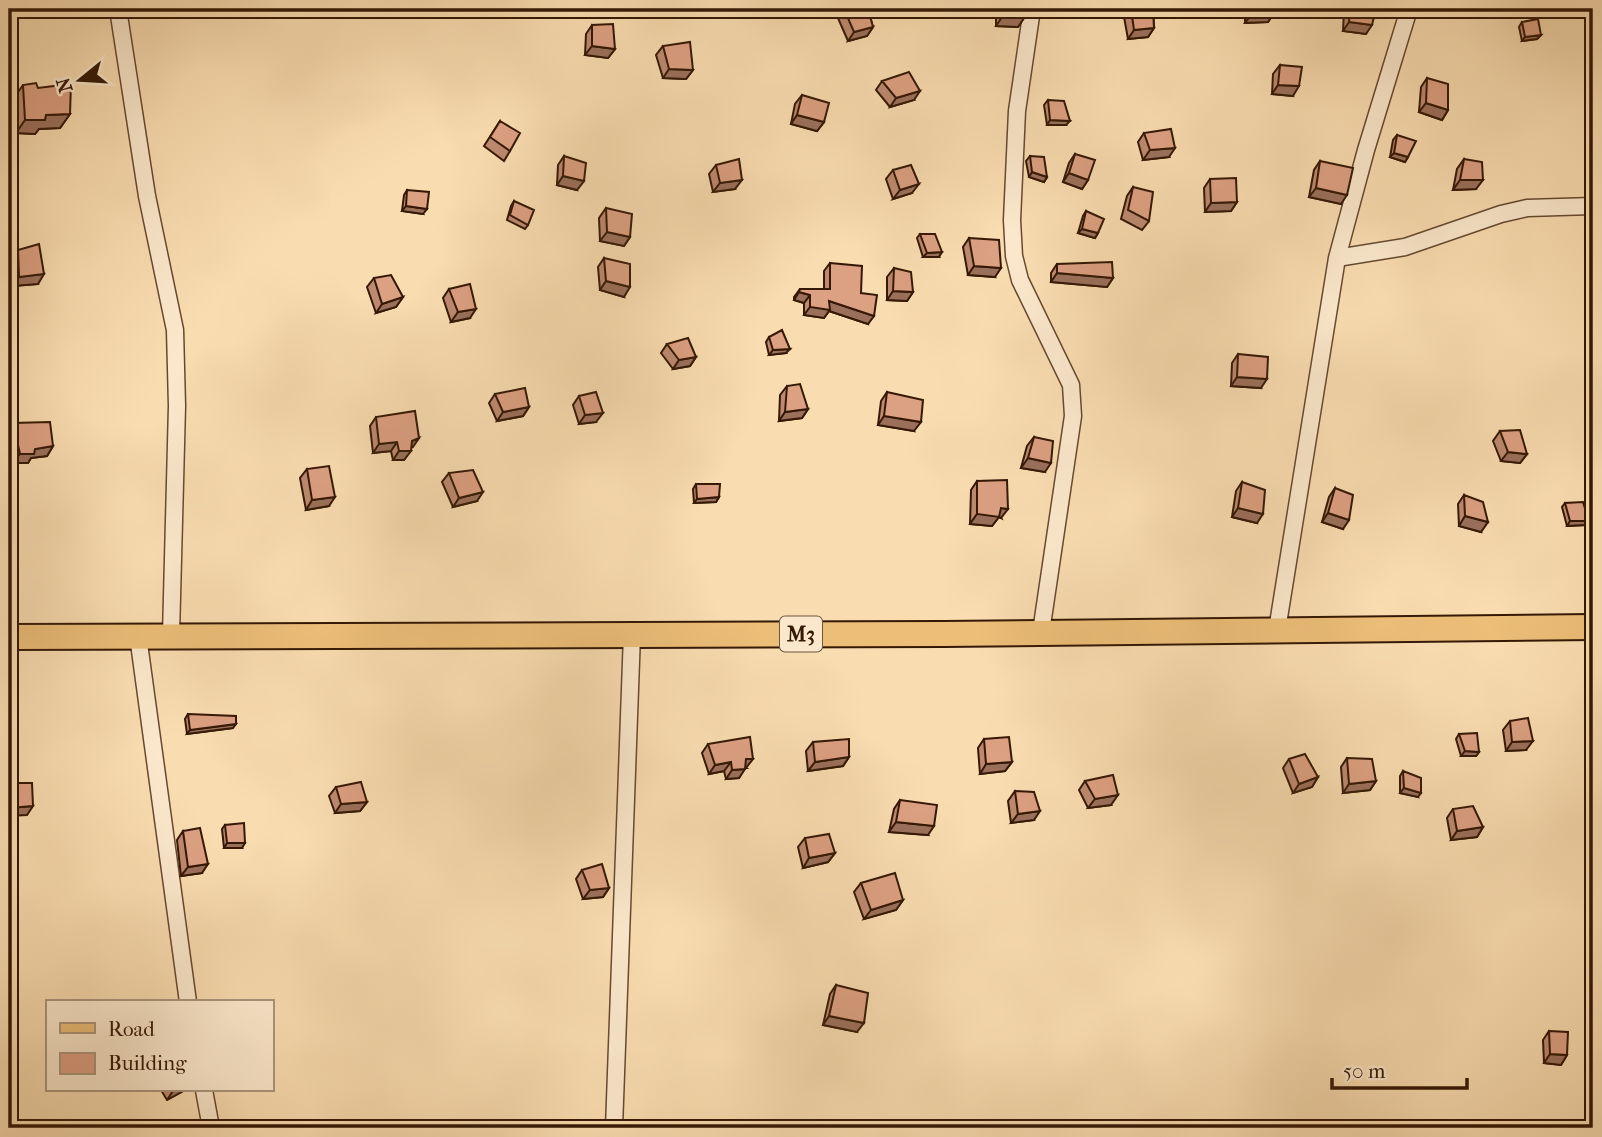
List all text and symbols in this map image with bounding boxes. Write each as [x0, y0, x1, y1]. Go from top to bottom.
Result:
north arrow [46, 46, 116, 116]
text: N [52, 74, 77, 95]
road number: M3 [780, 616, 822, 652]
legend [46, 1000, 273, 1092]
text: Road [108, 1017, 155, 1041]
scale bar [1332, 1046, 1467, 1090]
text: Building [108, 1051, 187, 1075]
text: 50 m [1343, 1059, 1386, 1083]

